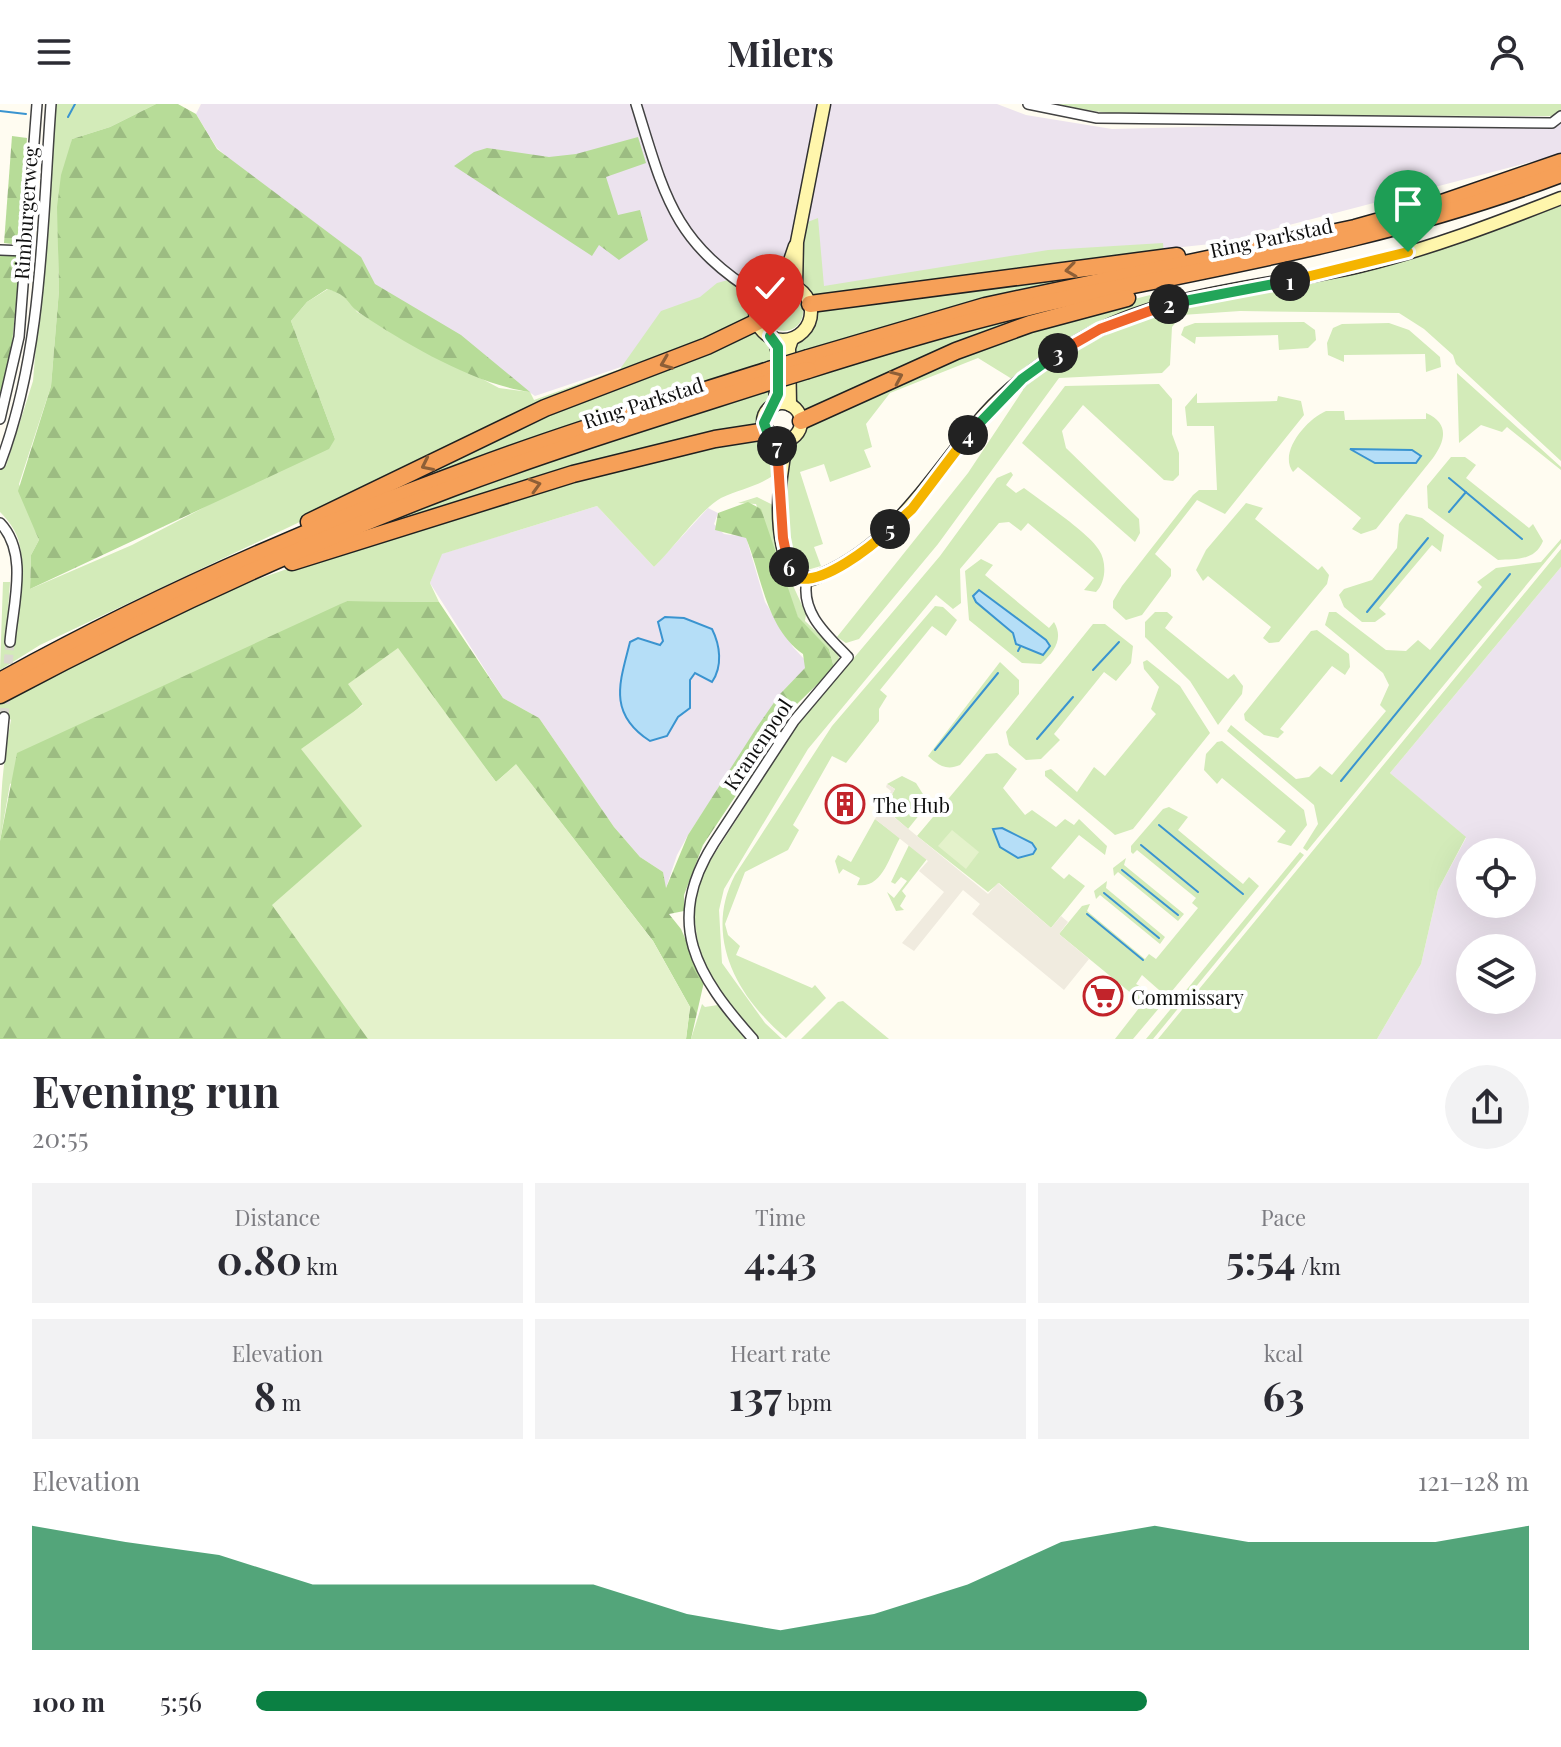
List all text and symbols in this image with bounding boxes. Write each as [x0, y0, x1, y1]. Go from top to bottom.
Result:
text: Milers [727, 28, 834, 76]
icon: menu [32, 30, 76, 74]
icon: person [1485, 30, 1529, 74]
street label: Rimburgerweg [7, 145, 43, 281]
pin [1374, 170, 1442, 252]
icon: arrive [1386, 182, 1430, 226]
street label: Ring Parkstad [1207, 211, 1335, 263]
pin [736, 254, 804, 336]
one-way arrow [1065, 261, 1078, 278]
pin: 1 [1270, 261, 1310, 301]
icon: check [748, 266, 792, 310]
text: 1 [1286, 266, 1294, 296]
pin: 2 [1149, 284, 1189, 324]
text: 2 [1163, 289, 1175, 319]
pin: 3 [1038, 333, 1078, 373]
text: 3 [1053, 338, 1063, 368]
one-way arrow [660, 353, 674, 370]
street label: Ring Parkstad [580, 370, 707, 434]
one-way arrow [889, 371, 904, 387]
pin: 4 [948, 415, 988, 455]
text: 4 [962, 420, 974, 450]
pin: 7 [757, 426, 797, 466]
text: 7 [772, 431, 782, 461]
one-way arrow [421, 455, 436, 471]
one-way arrow [528, 478, 542, 494]
pin: 5 [870, 509, 910, 549]
text: 5 [885, 514, 895, 544]
pin: 6 [769, 547, 809, 587]
text: 6 [783, 552, 795, 582]
street label: Kranenpool [716, 693, 798, 795]
building icon: The Hub [824, 783, 866, 825]
place label: The Hub [873, 791, 950, 818]
map controls [1456, 838, 1536, 1014]
button: locate [1456, 838, 1536, 918]
button: layers [1456, 934, 1536, 1014]
supermarket icon: Commissary [1082, 975, 1124, 1017]
place label: Commissary [1131, 983, 1244, 1010]
text: Evening run [32, 1060, 280, 1119]
button: share [1445, 1065, 1529, 1149]
text: 20:55 [32, 1120, 89, 1155]
text: Distance [235, 1202, 320, 1232]
text: Time [755, 1202, 806, 1232]
text: Pace [1261, 1202, 1306, 1232]
text: 0.80 [217, 1232, 302, 1285]
text: 4:43 [744, 1232, 817, 1285]
text: 5:54 [1226, 1232, 1296, 1285]
text: km [302, 1251, 338, 1281]
text: /km [1296, 1251, 1341, 1281]
text: Elevation [232, 1338, 323, 1368]
text: Heart rate [730, 1338, 831, 1368]
text: kcal [1264, 1338, 1303, 1368]
text: 8 [254, 1368, 276, 1421]
text: 137 [729, 1368, 782, 1421]
text: 63 [1263, 1368, 1304, 1421]
text: m [276, 1387, 301, 1417]
text: bpm [782, 1387, 832, 1417]
text: Elevation [32, 1463, 140, 1498]
text: 121–128 m [1418, 1463, 1529, 1498]
text: 100 m [32, 1684, 105, 1719]
text: 5:56 [160, 1684, 202, 1719]

